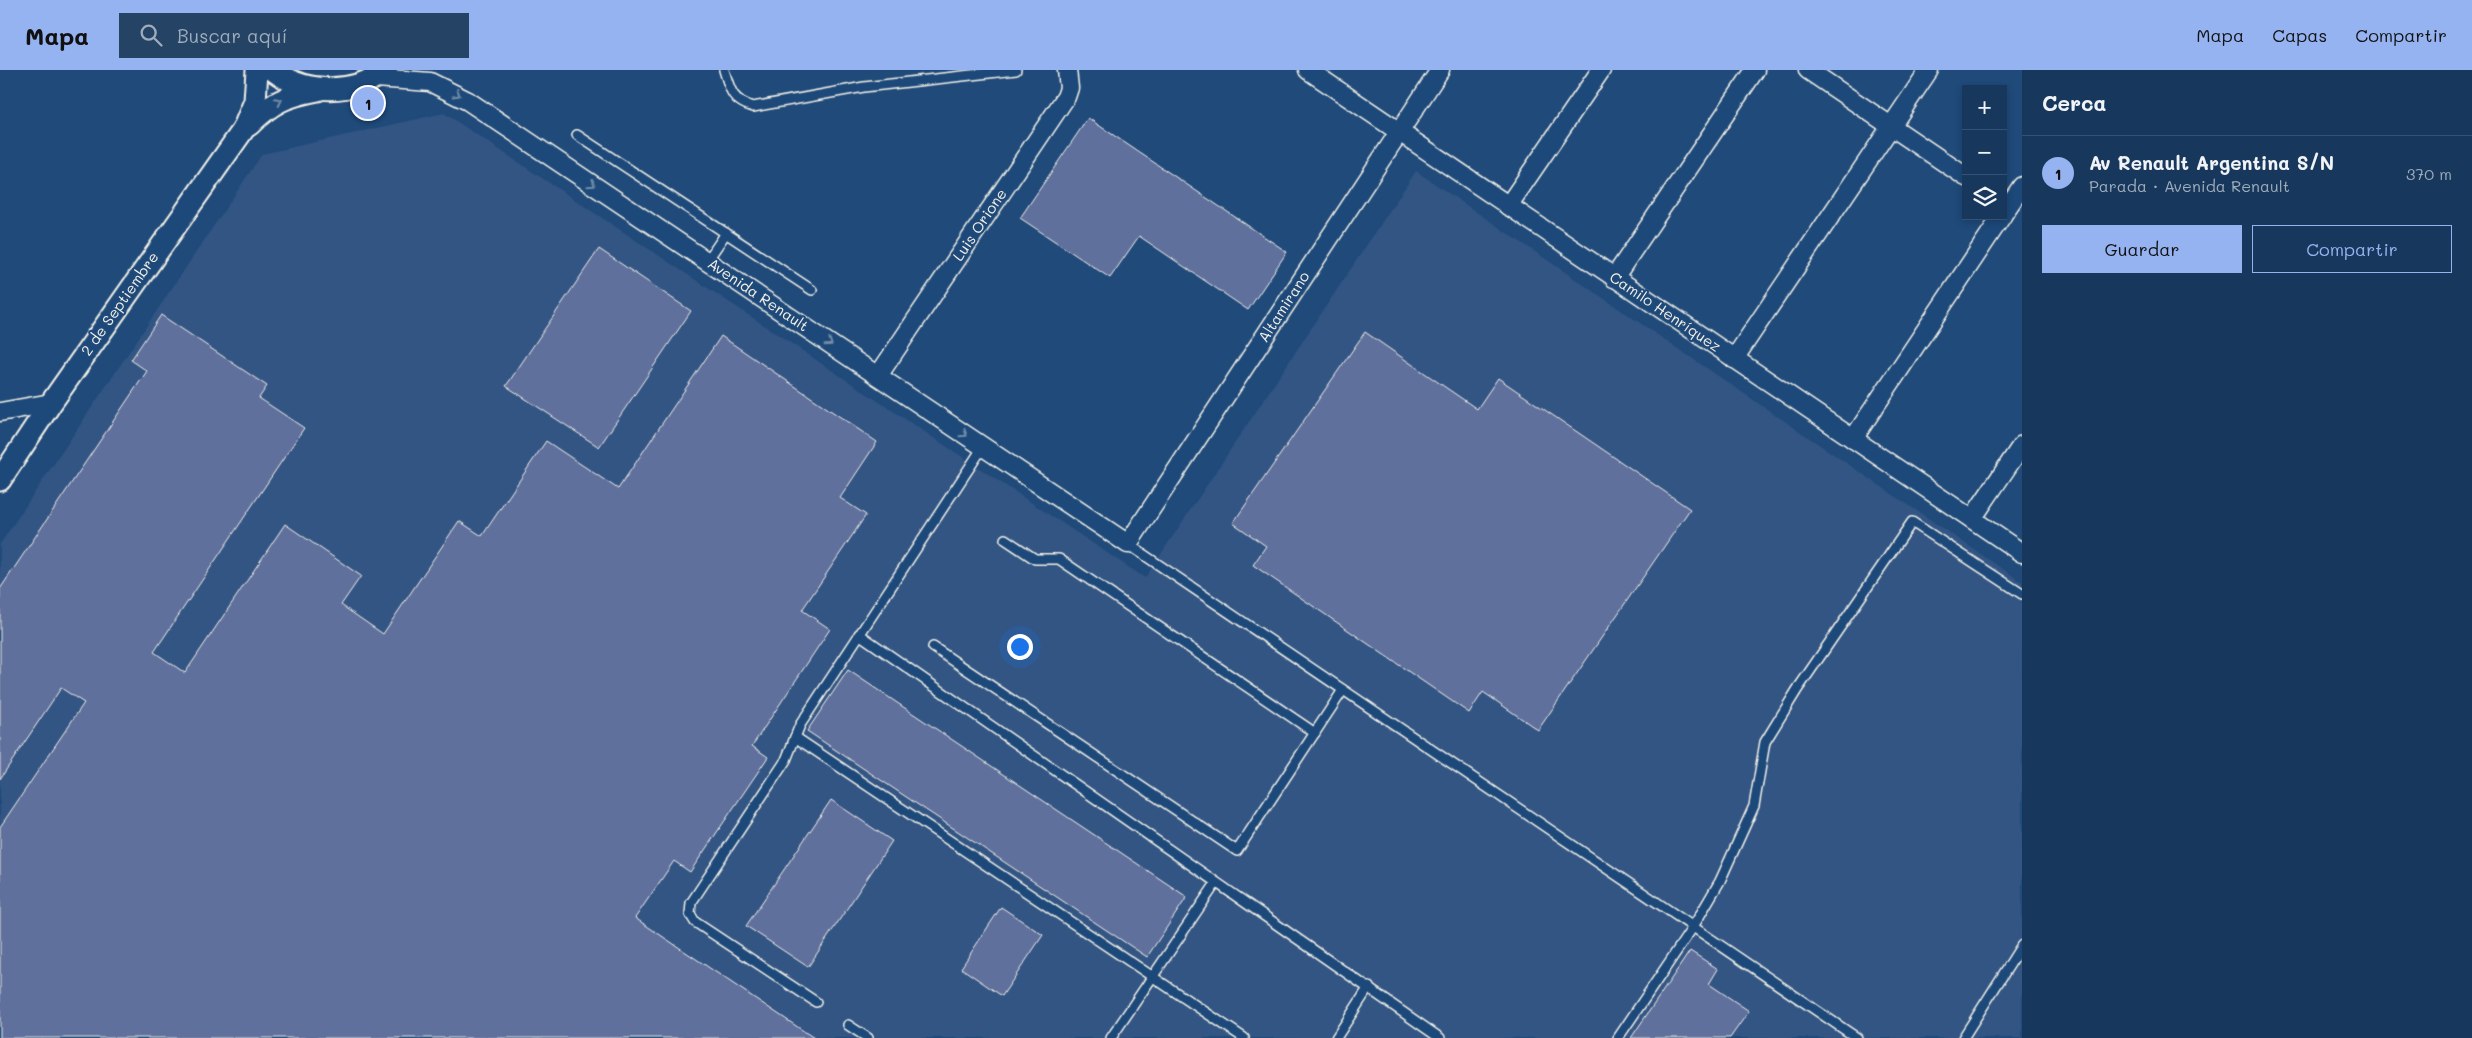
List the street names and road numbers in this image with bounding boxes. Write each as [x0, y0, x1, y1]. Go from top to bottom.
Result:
street label: Luis Orione [948, 184, 1011, 265]
street label: 2 de Septiembre [76, 247, 163, 359]
street label: Avenida Renault [704, 253, 813, 335]
street label: Altamirano [1253, 267, 1314, 346]
street label: Camilo Henríquez [1606, 267, 1725, 356]

